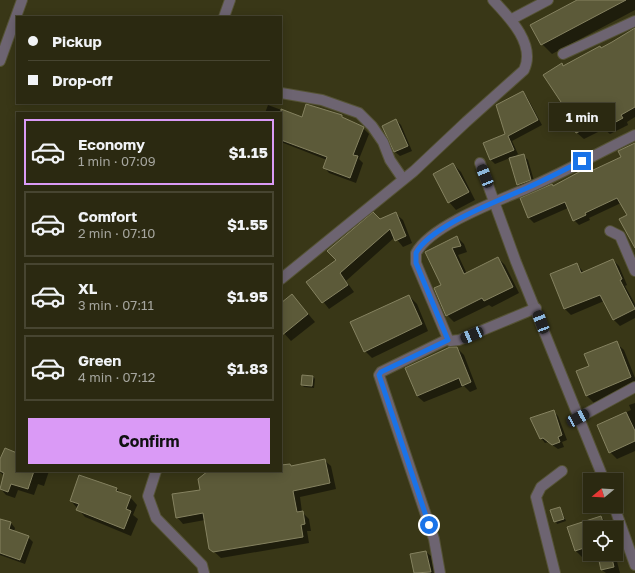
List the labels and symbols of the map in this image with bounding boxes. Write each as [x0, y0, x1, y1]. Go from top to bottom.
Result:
callout: 1 min [549, 103, 615, 131]
route end [573, 152, 591, 170]
car [475, 163, 495, 189]
car [531, 309, 551, 335]
car [459, 325, 485, 345]
car [565, 407, 591, 429]
north arrow [583, 473, 623, 513]
route start [420, 516, 438, 534]

